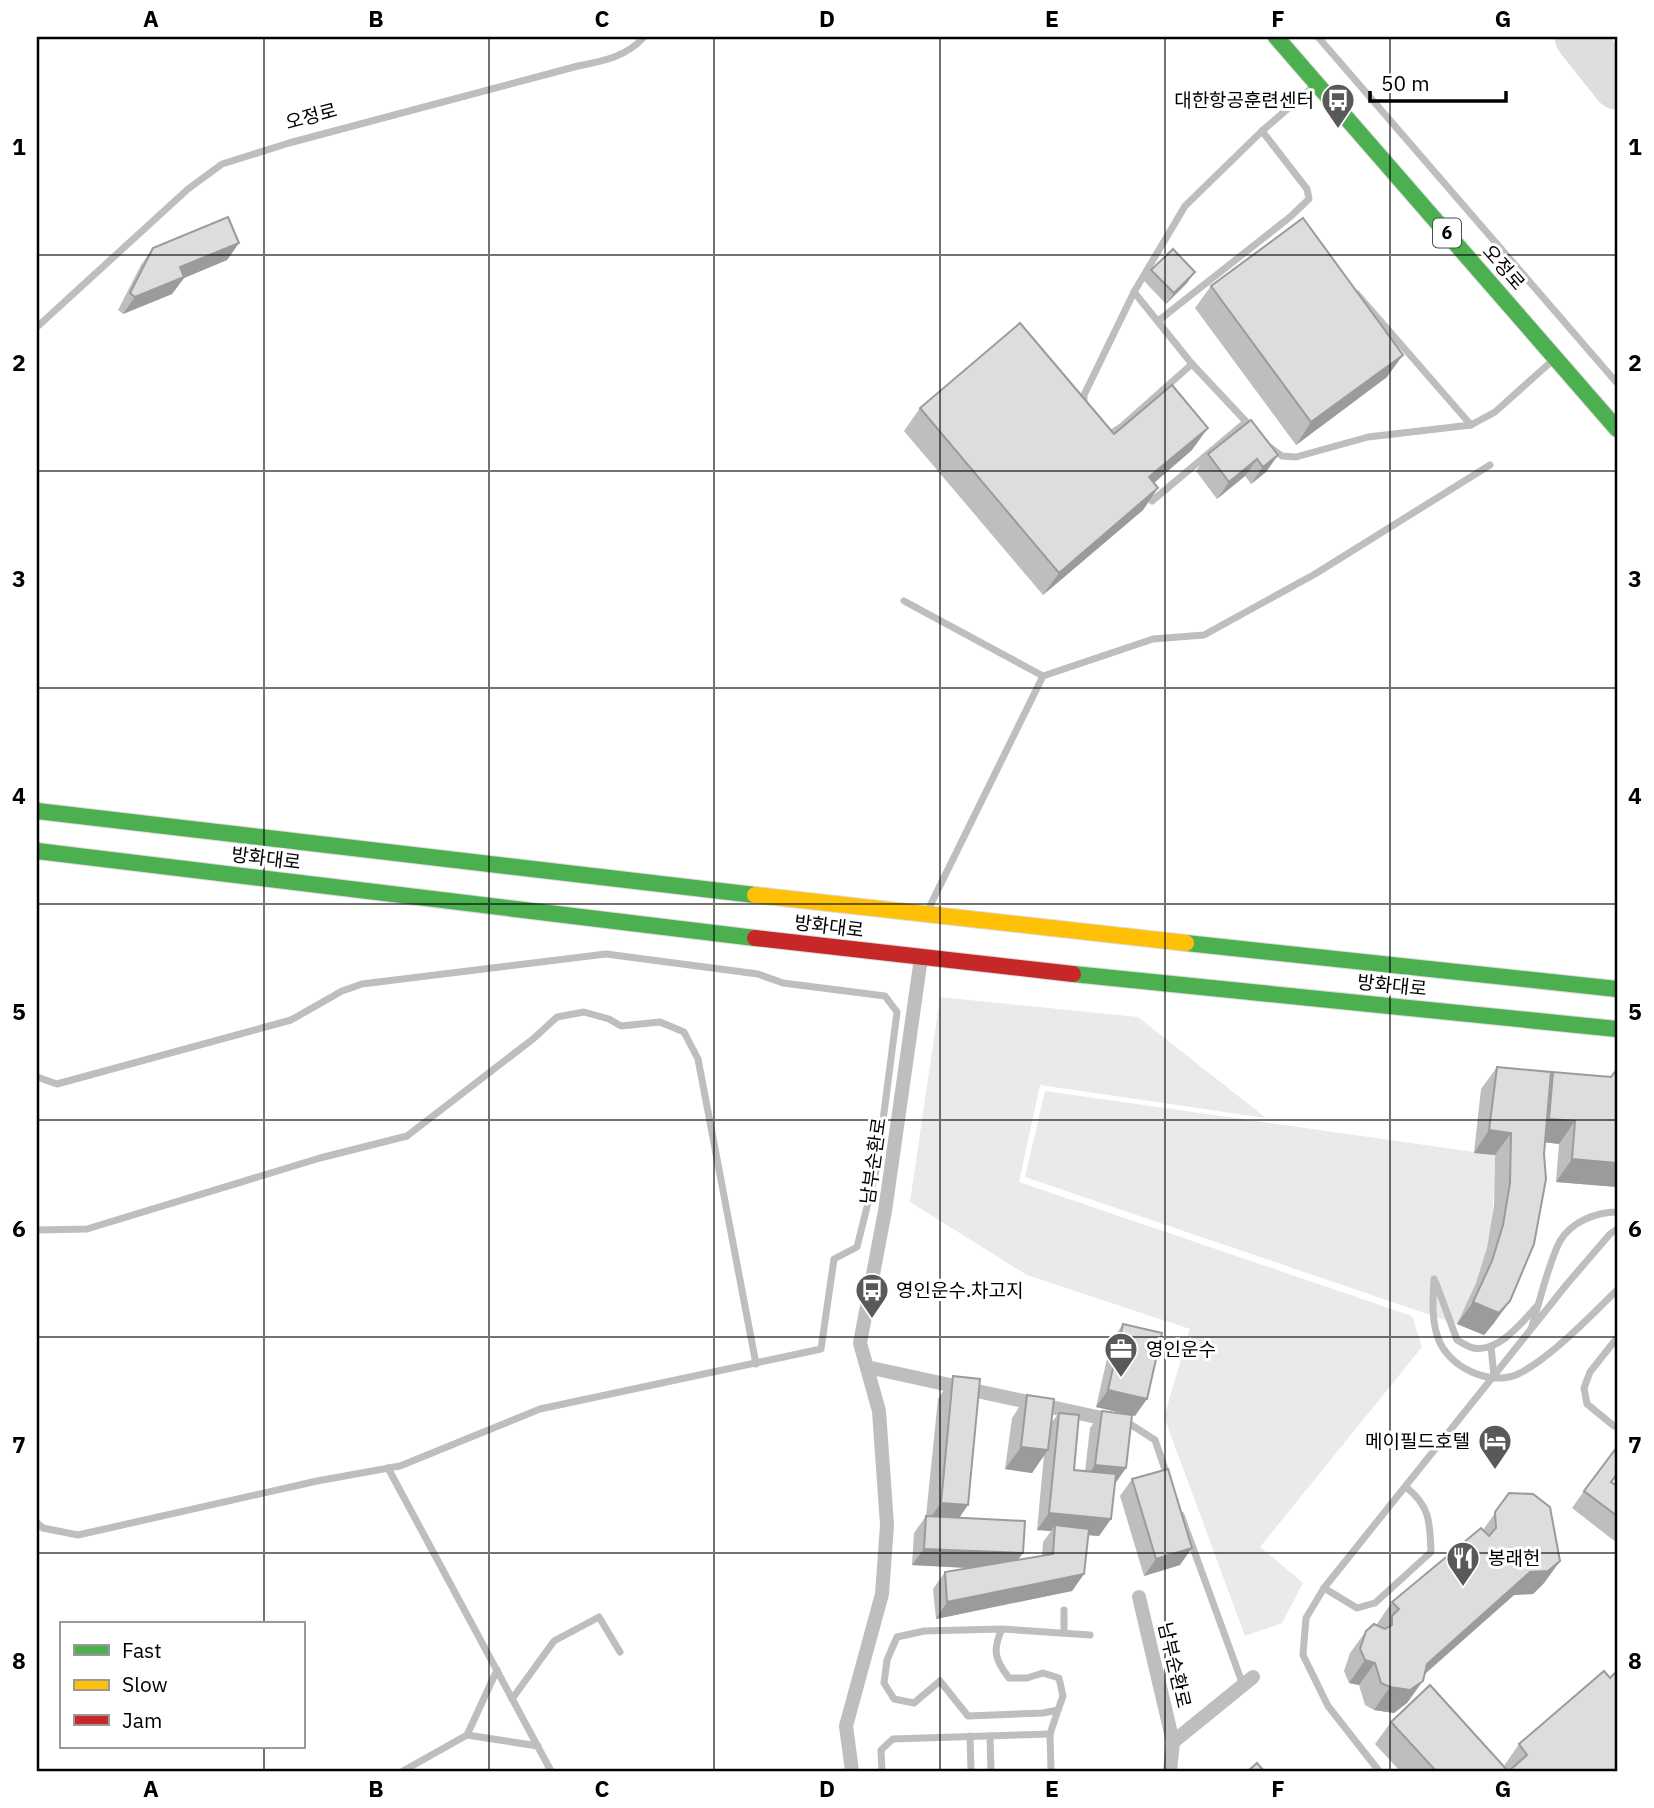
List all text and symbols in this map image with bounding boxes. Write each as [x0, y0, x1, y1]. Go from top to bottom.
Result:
text: A [143, 3, 159, 33]
text: B [368, 3, 384, 33]
text: C [595, 3, 610, 33]
text: D [819, 3, 835, 33]
text: E [1045, 3, 1059, 33]
text: F [1271, 3, 1285, 33]
text: G [1495, 3, 1511, 33]
scale bar [1370, 60, 1507, 104]
text: 50 m [1381, 69, 1430, 97]
bus stop icon: 대한항공훈련센터 [1319, 81, 1357, 130]
place label: 대한항공훈련센터 [1174, 88, 1314, 112]
street label: 오정로 [283, 98, 339, 134]
text: 1 [12, 131, 26, 161]
text: 1 [1628, 131, 1642, 161]
road number: 6 [1433, 218, 1461, 247]
street label: 오정로 [1478, 239, 1530, 295]
text: 2 [12, 347, 26, 377]
text: 2 [1628, 347, 1642, 377]
text: 3 [12, 563, 26, 593]
text: 3 [1628, 563, 1642, 593]
text: 4 [12, 780, 26, 810]
text: 4 [1628, 780, 1642, 810]
street label: 방화대로 [230, 842, 302, 874]
street label: 방화대로 [793, 910, 865, 942]
street label: 방화대로 [1356, 969, 1428, 1001]
text: 5 [12, 996, 26, 1026]
text: 5 [1628, 996, 1642, 1026]
street label: 남부순환로 [855, 1116, 891, 1206]
text: 6 [12, 1213, 26, 1243]
text: 6 [1628, 1213, 1642, 1243]
bus stop icon: 영인운수.차고지 [853, 1271, 891, 1320]
place label: 영인운수.차고지 [896, 1278, 1024, 1302]
office icon: 영인운수 [1102, 1330, 1140, 1379]
place label: 영인운수 [1146, 1337, 1216, 1361]
hotel icon: 메이필드호텔 [1476, 1422, 1514, 1471]
text: 7 [12, 1429, 26, 1459]
place label: 메이필드호텔 [1365, 1429, 1470, 1453]
text: 7 [1628, 1429, 1642, 1459]
restaurant icon: 봉래헌 [1444, 1539, 1482, 1588]
place label: 봉래헌 [1488, 1546, 1540, 1570]
street label: 남부순환로 [1153, 1620, 1197, 1710]
legend [60, 1622, 304, 1748]
text: Fast [122, 1636, 162, 1664]
text: 8 [12, 1645, 26, 1675]
text: 8 [1628, 1645, 1642, 1675]
text: Slow [122, 1670, 168, 1698]
text: Jam [122, 1706, 162, 1734]
text: A [143, 1773, 159, 1803]
text: B [368, 1773, 384, 1803]
text: C [595, 1773, 610, 1803]
text: D [819, 1773, 835, 1803]
text: E [1045, 1773, 1059, 1803]
text: F [1271, 1773, 1285, 1803]
text: G [1495, 1773, 1511, 1803]

